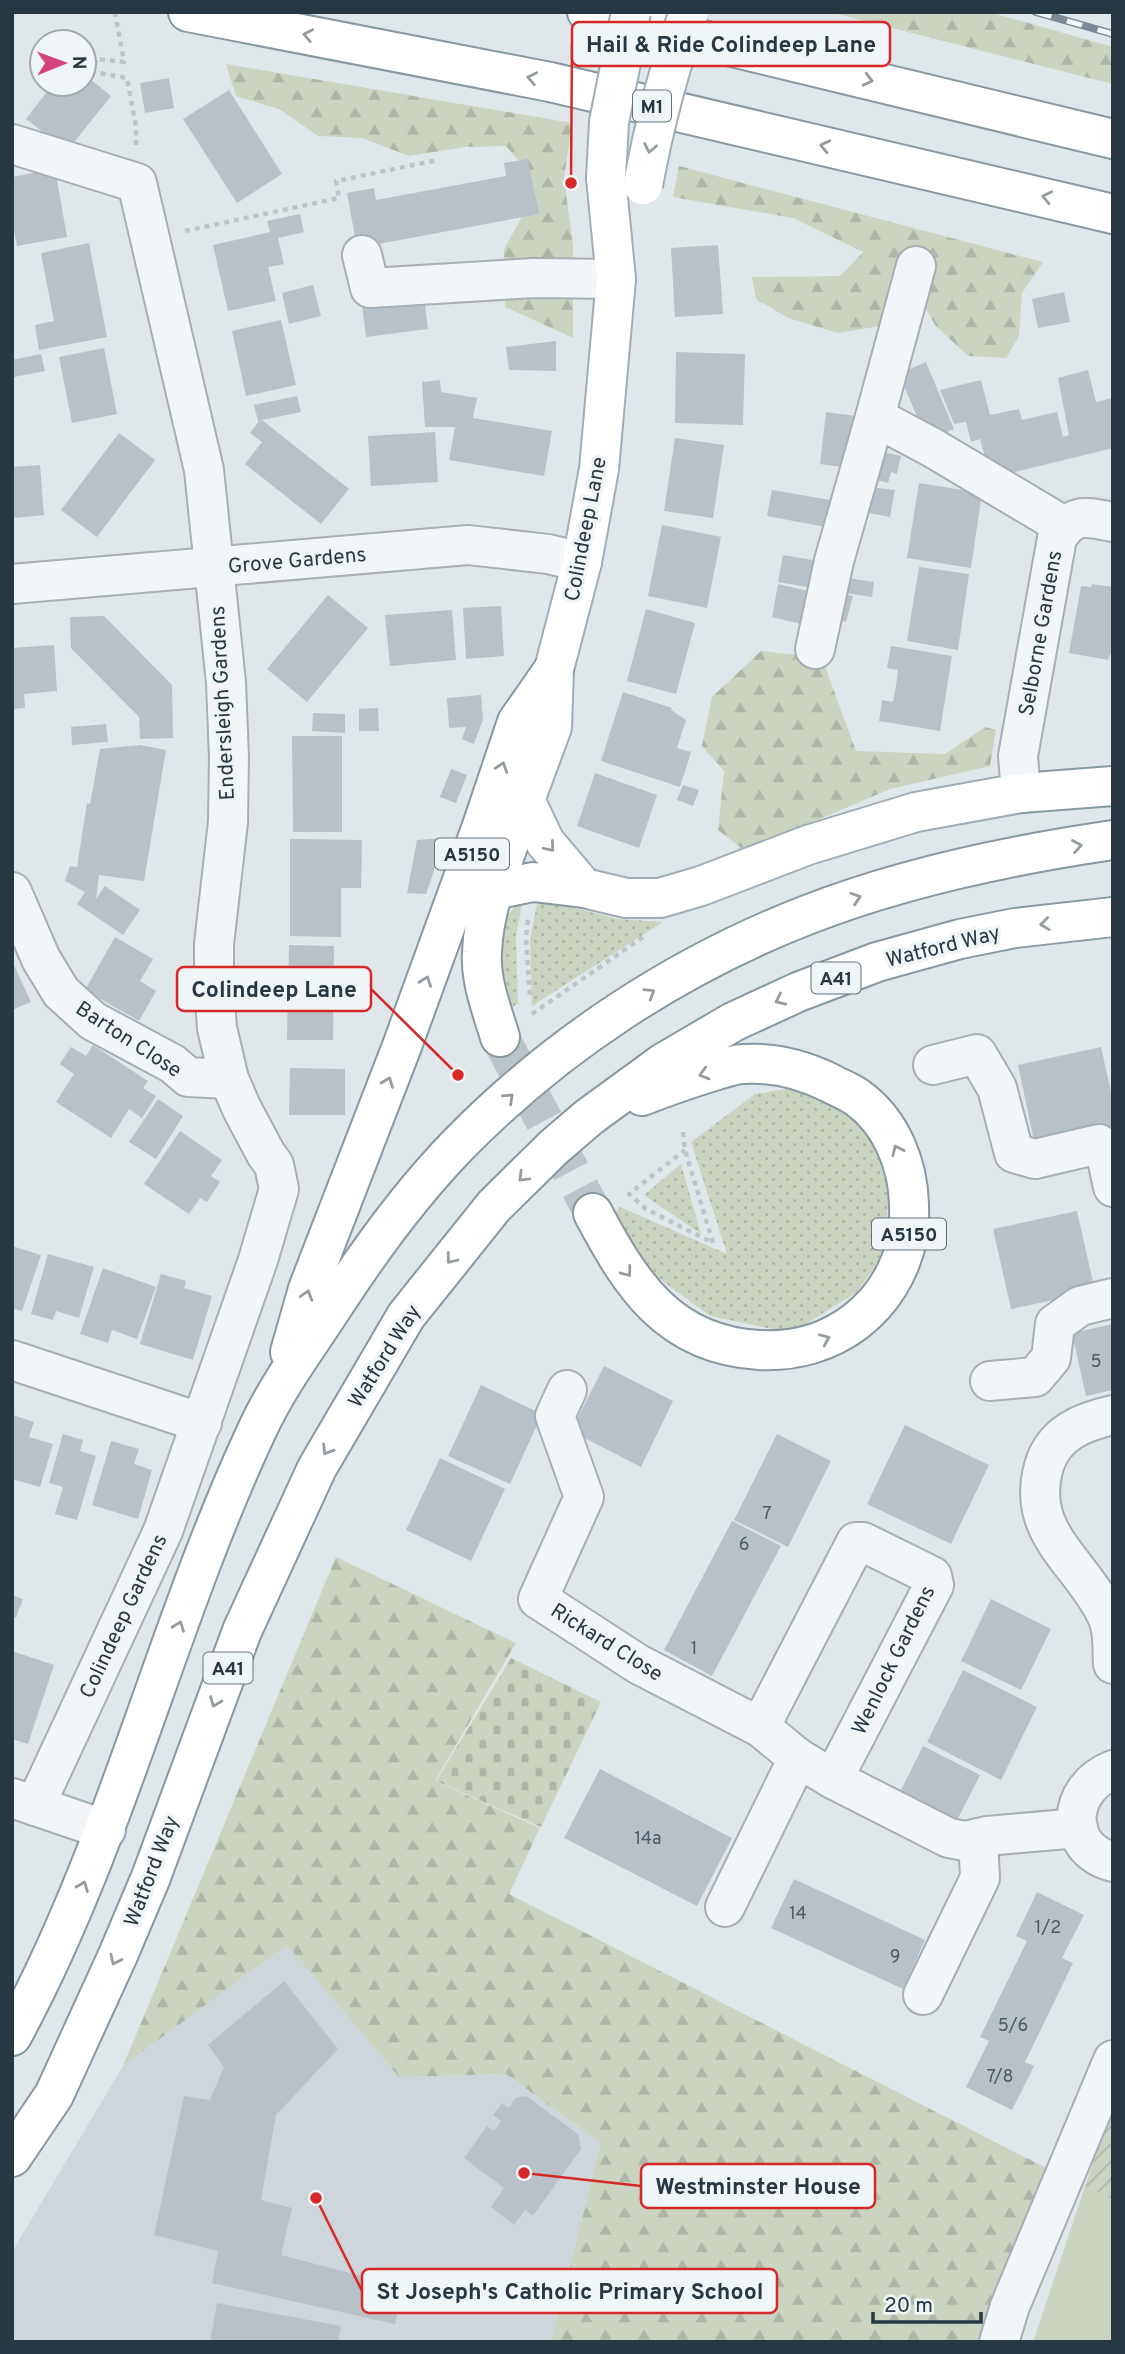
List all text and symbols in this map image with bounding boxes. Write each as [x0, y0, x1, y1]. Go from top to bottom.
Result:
callout: Hail & Ride Colindeep Lane [572, 22, 890, 66]
north arrow [28, 28, 98, 98]
one-way arrow [302, 29, 314, 44]
text: Hail & Ride Colindeep Lane [586, 32, 876, 61]
text: N [66, 56, 90, 70]
one-way arrow [526, 72, 538, 87]
one-way arrow [862, 72, 874, 86]
road number: M1 [633, 90, 671, 122]
one-way arrow [819, 140, 831, 154]
one-way arrow [643, 142, 658, 154]
one-way arrow [1041, 191, 1053, 206]
street label: Colindeep Lane [559, 455, 614, 604]
street label: Grove Gardens [227, 542, 368, 581]
street label: Selborne Gardens [1014, 548, 1069, 718]
street label: Endersleigh Gardens [205, 605, 242, 801]
one-way arrow [494, 762, 508, 774]
road number: A5150 [435, 838, 509, 870]
one-way arrow [542, 839, 554, 852]
one-way arrow [1071, 839, 1083, 854]
one-way arrow [850, 892, 862, 907]
one-way arrow [1039, 917, 1051, 932]
street label: Watford Way [883, 920, 1003, 975]
road number: A41 [812, 962, 860, 994]
callout: Colindeep Lane [177, 967, 371, 1011]
one-way arrow [417, 976, 431, 988]
text: Colindeep Lane [191, 977, 357, 1006]
one-way arrow [642, 989, 655, 1002]
one-way arrow [775, 992, 787, 1006]
street label: Barton Close [70, 996, 186, 1085]
one-way arrow [699, 1066, 711, 1080]
one-way arrow [379, 1077, 393, 1089]
one-way arrow [501, 1094, 514, 1106]
one-way arrow [891, 1145, 905, 1157]
one-way arrow [518, 1169, 531, 1182]
road number: A5150 [872, 1218, 946, 1250]
one-way arrow [447, 1252, 460, 1264]
one-way arrow [618, 1264, 631, 1277]
one-way arrow [298, 1289, 313, 1301]
street label: Watford Way [343, 1300, 428, 1414]
one-way arrow [818, 1333, 830, 1347]
house number: 5 [1090, 1351, 1102, 1374]
one-way arrow [323, 1442, 336, 1455]
house number: 7 [762, 1503, 772, 1526]
street label: Colindeep Gardens [74, 1530, 174, 1703]
house number: 6 [739, 1534, 749, 1557]
street label: Wenlock Gardens [846, 1581, 942, 1740]
street label: Rickard Close [545, 1598, 667, 1689]
one-way arrow [171, 1621, 185, 1633]
house number: 1 [691, 1638, 697, 1661]
road number: A41 [204, 1652, 252, 1684]
one-way arrow [209, 1695, 223, 1707]
street label: Watford Way [119, 1812, 186, 1931]
house number: 14a [634, 1828, 662, 1851]
one-way arrow [75, 1880, 89, 1892]
house number: 14 [789, 1903, 807, 1926]
house number: 1/2 [1035, 1917, 1061, 1940]
house number: 9 [890, 1946, 900, 1969]
one-way arrow [109, 1953, 123, 1965]
house number: 5/6 [998, 2015, 1028, 2038]
house number: 7/8 [986, 2066, 1014, 2089]
callout: Westminster House [641, 2164, 875, 2208]
text: Westminster House [655, 2174, 861, 2203]
callout: St Joseph's Catholic Primary School [362, 2269, 777, 2313]
text: St Joseph's Catholic Primary School [377, 2279, 763, 2308]
scale bar [873, 2280, 982, 2324]
text: 20 m [884, 2293, 933, 2320]

